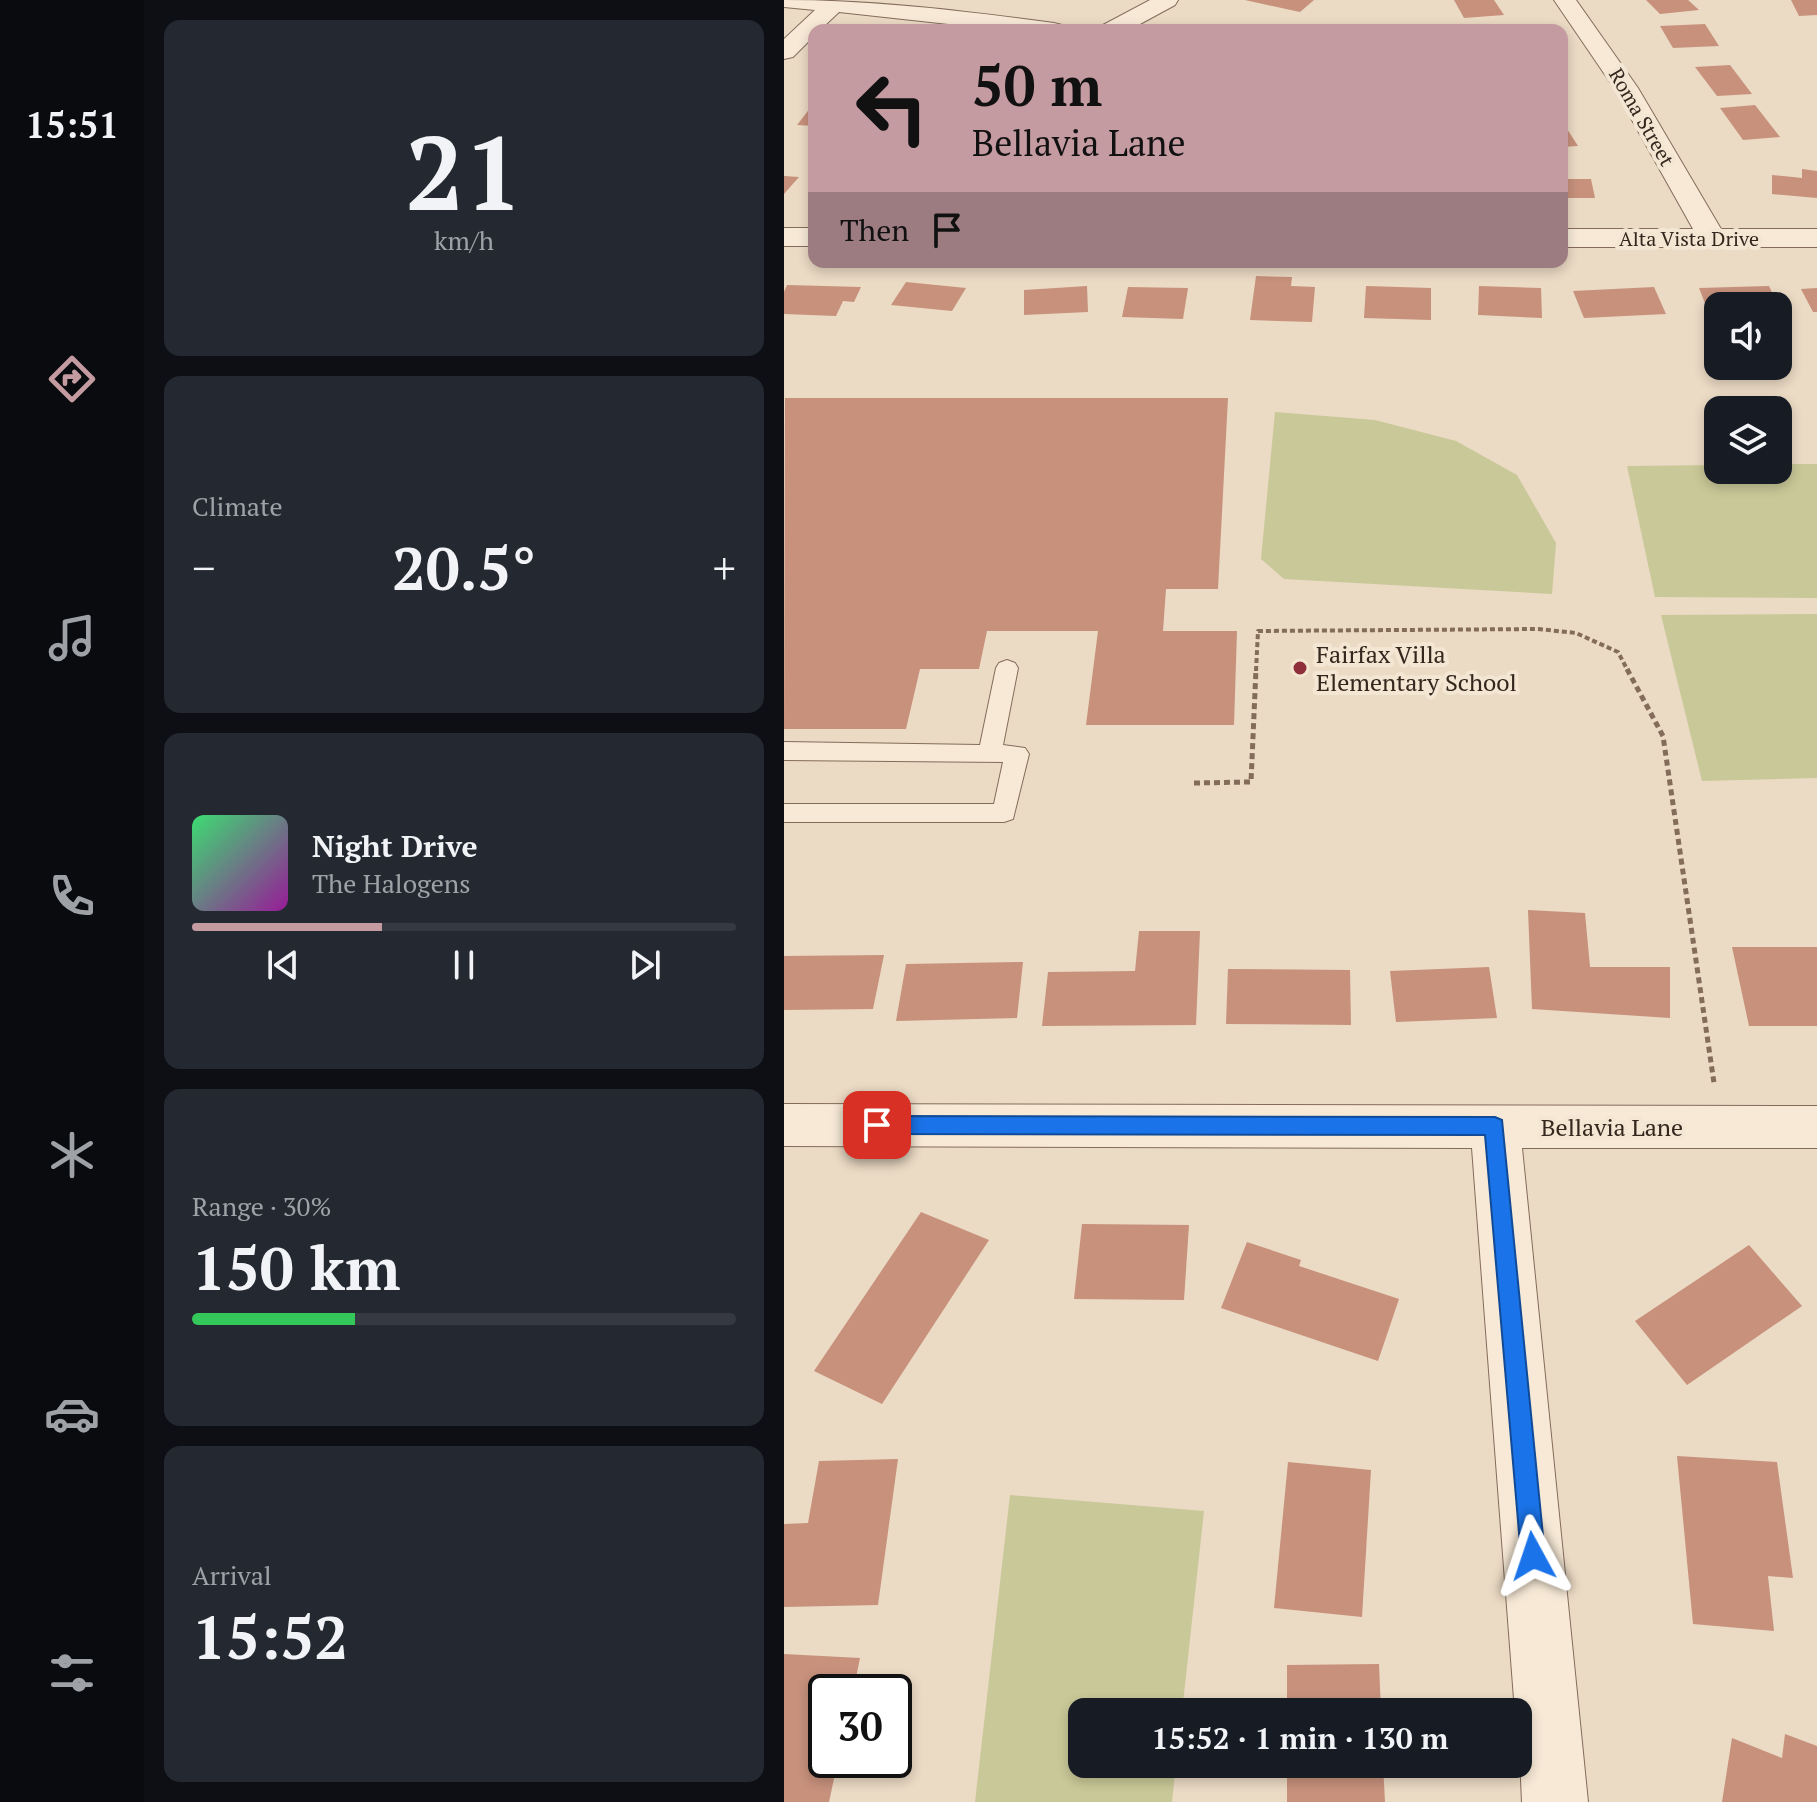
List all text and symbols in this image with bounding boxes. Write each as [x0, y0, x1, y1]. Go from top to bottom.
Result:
text: 50 m [972, 48, 1102, 122]
icon: left [840, 56, 944, 160]
street label: Roma Street [1603, 63, 1681, 171]
text: 15:51 [25, 101, 119, 148]
text: 21 [405, 102, 523, 240]
text: Bellavia Lane [972, 119, 1186, 166]
icon: arrive [925, 208, 969, 252]
text: Then [840, 210, 909, 250]
text: km/h [434, 223, 494, 257]
street label: Alta Vista Drive [1619, 225, 1759, 252]
map controls [1704, 292, 1792, 484]
button: sound [1704, 292, 1792, 380]
icon: directions [44, 351, 100, 407]
button: layers [1704, 396, 1792, 484]
text: Climate [192, 489, 283, 523]
text: 20.5° [392, 528, 536, 607]
text: − [192, 538, 215, 597]
text: + [713, 538, 736, 597]
icon: music [44, 610, 100, 666]
place label: Fairfax Villa Elementary School [1316, 638, 1517, 698]
marker: Fairfax Villa Elementary School [1291, 659, 1309, 677]
text: Night Drive [312, 826, 478, 866]
text: The Halogens [312, 866, 470, 900]
icon: phone [44, 868, 100, 924]
icon: previous [261, 943, 305, 987]
icon: pause [442, 943, 486, 987]
icon: next [623, 943, 667, 987]
pin [843, 1091, 911, 1159]
icon: arrive [855, 1103, 899, 1147]
street label: Bellavia Lane [1541, 1111, 1683, 1143]
icon: climate [44, 1127, 100, 1183]
text: Range · 30% [192, 1189, 331, 1223]
text: 150 km [192, 1228, 400, 1307]
icon: car [44, 1386, 100, 1442]
position arrow [1491, 1514, 1575, 1598]
text: Arrival [192, 1558, 272, 1592]
text: 15:52 [192, 1597, 348, 1676]
icon: filters [44, 1645, 100, 1701]
speed limit sign: 30 [808, 1674, 912, 1778]
text: 15:52 · 1 min · 130 m [1152, 1718, 1448, 1758]

